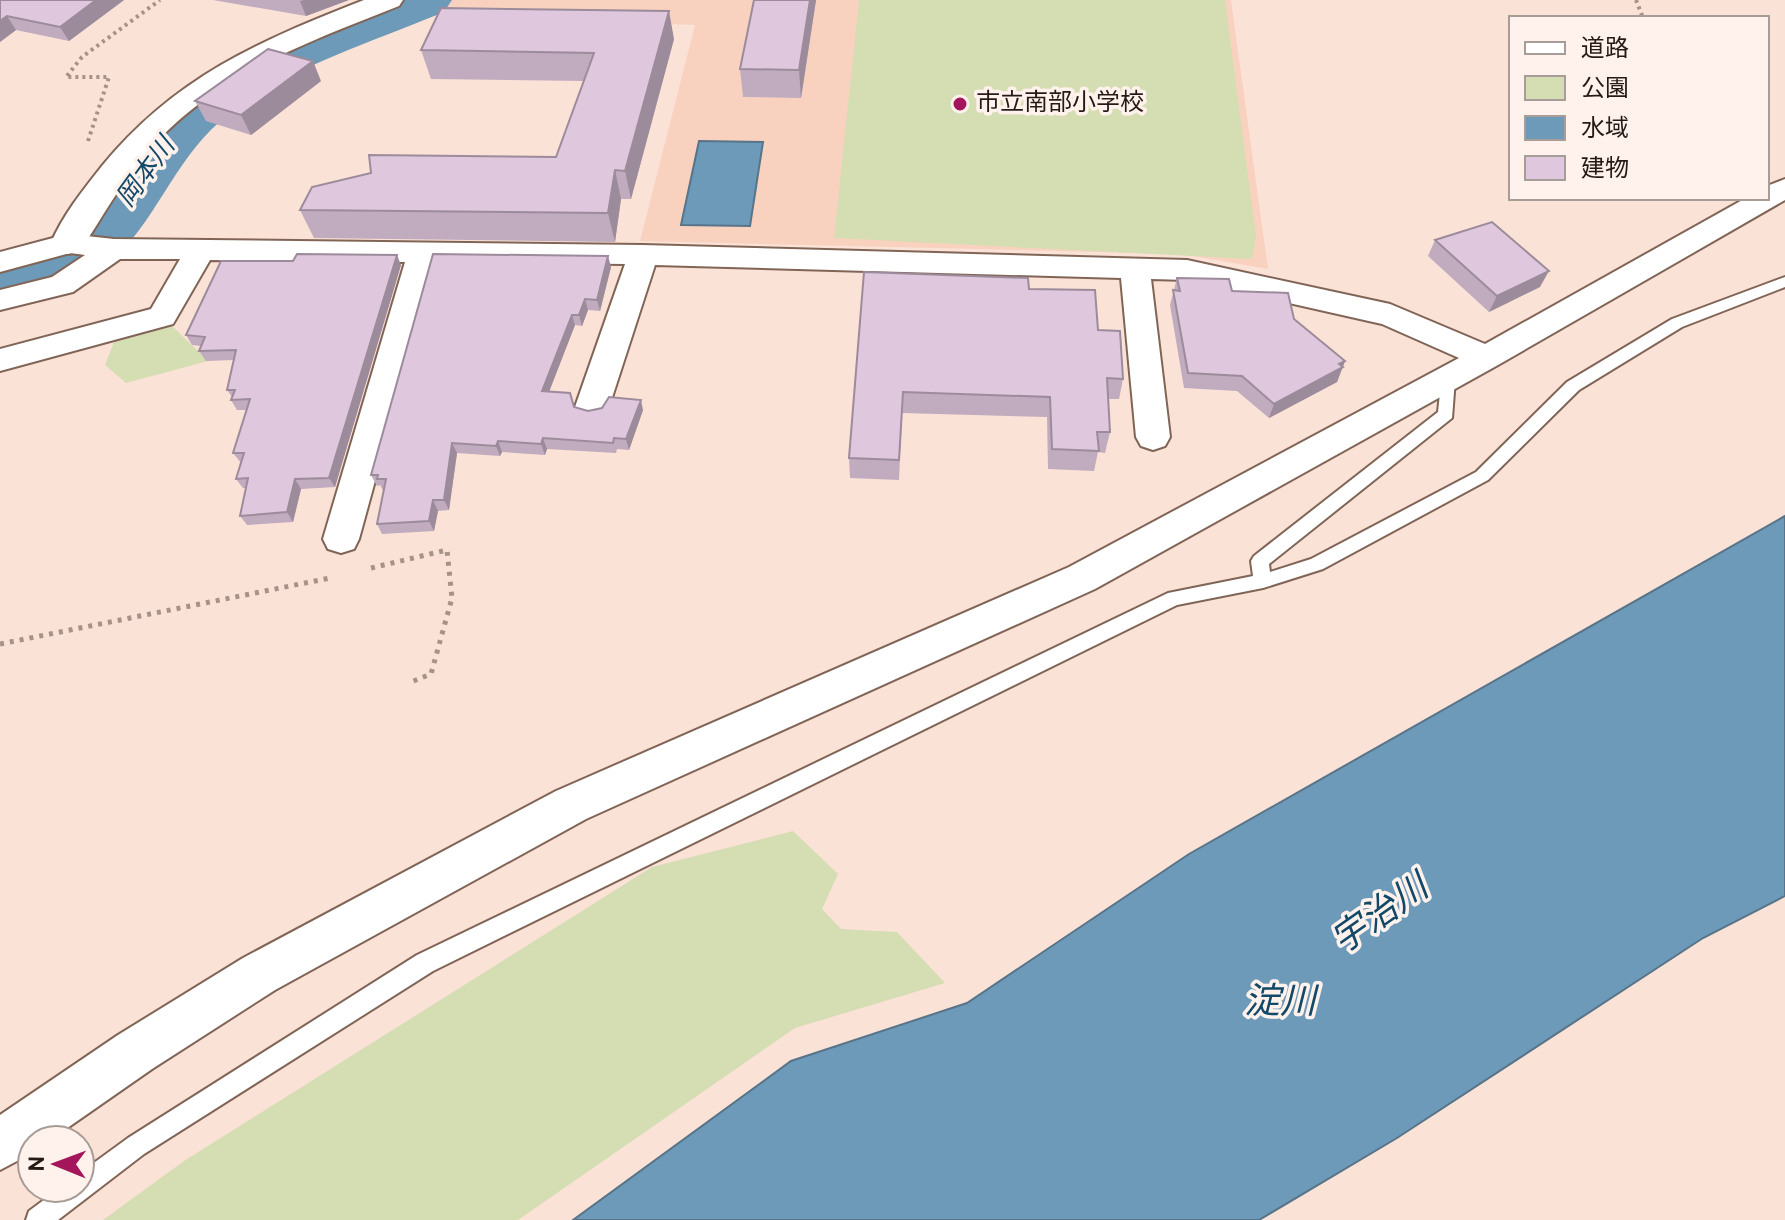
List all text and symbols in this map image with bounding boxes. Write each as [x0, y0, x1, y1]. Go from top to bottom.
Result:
legend [1509, 16, 1769, 200]
text: 道路 [1581, 35, 1629, 65]
text: 公園 [1581, 75, 1629, 105]
place label: 市立南部小学校 [976, 89, 1144, 119]
marker: 市立南部小学校 [951, 95, 969, 113]
text: 水域 [1581, 115, 1629, 145]
water label: 岡本川 [111, 129, 185, 214]
text: 建物 [1581, 155, 1629, 185]
water label: 宇治川 [1324, 864, 1442, 966]
water label: 淀川 [1244, 981, 1320, 1027]
north arrow [16, 1124, 96, 1204]
text: N [25, 1156, 52, 1172]

